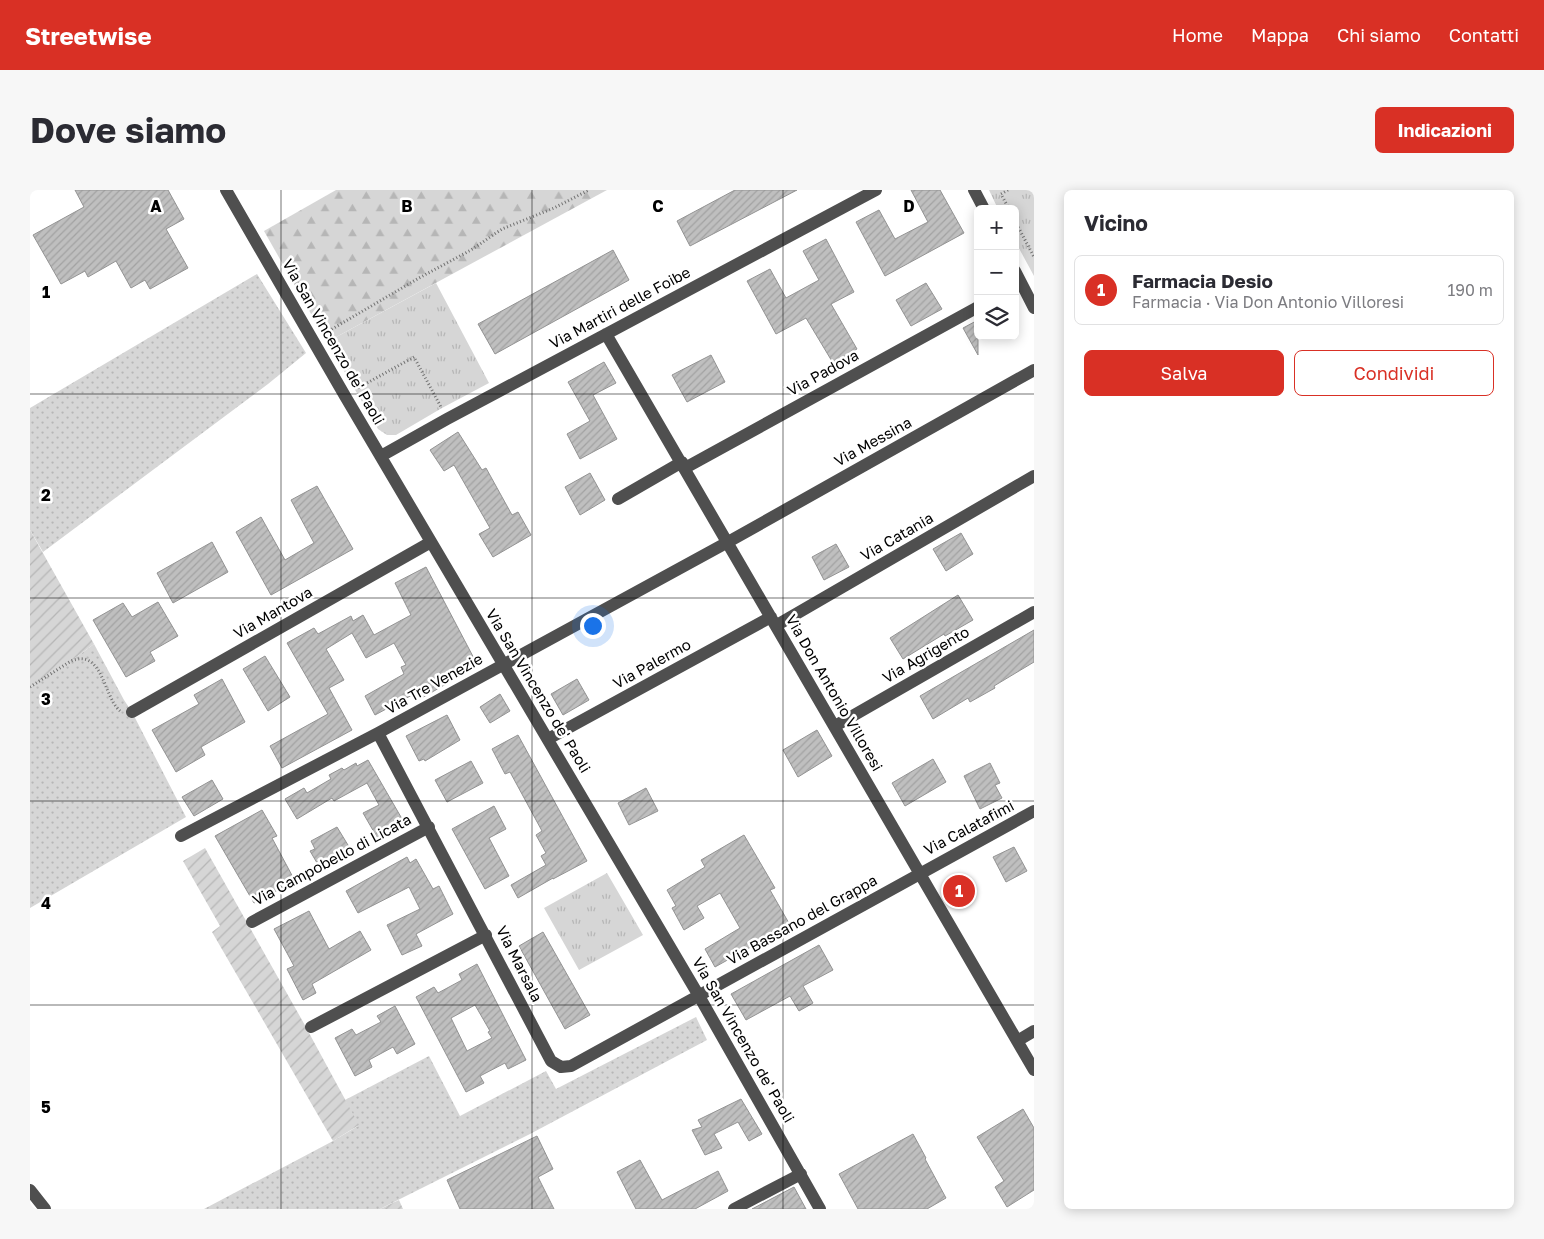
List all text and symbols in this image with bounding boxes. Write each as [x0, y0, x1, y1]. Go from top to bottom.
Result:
text: Streetwise [25, 21, 152, 50]
text: Home [1172, 24, 1223, 46]
text: Mappa [1251, 24, 1309, 46]
text: Chi siamo [1337, 24, 1421, 46]
text: Contatti [1449, 24, 1519, 46]
button: Indicazioni [1375, 107, 1514, 153]
text: Dove siamo [30, 109, 226, 151]
text: A [150, 196, 162, 216]
text: B [401, 196, 413, 216]
text: C [652, 196, 664, 216]
text: D [903, 196, 915, 216]
map controls [974, 205, 1019, 340]
button: + [974, 205, 1019, 250]
text: Vicino [1084, 210, 1148, 236]
button: − [974, 250, 1019, 295]
street label: Via San Vincenzo de' Paoli [279, 256, 389, 427]
street label: Via Martiri delle Foibe [546, 262, 693, 352]
text: Farmacia Desio [1132, 269, 1273, 292]
text: 1 [1097, 280, 1105, 300]
text: 190 m [1447, 280, 1493, 300]
text: 1 [42, 282, 50, 302]
text: Farmacia · Via Don Antonio Villoresi [1132, 292, 1404, 312]
button: layers [974, 295, 1019, 340]
street label: Via Padova [784, 345, 861, 399]
button: Salva [1084, 350, 1284, 396]
button: Condividi [1294, 350, 1494, 396]
street label: Via Messina [831, 413, 914, 470]
text: 2 [41, 485, 51, 505]
street label: Via Catania [857, 508, 936, 564]
street label: Via Mantova [230, 582, 315, 642]
street label: Via San Vincenzo de' Paoli [483, 605, 595, 776]
street label: Via Don Antonio Villoresi [783, 611, 887, 774]
your location [580, 613, 606, 639]
street label: Via Agrigento [879, 622, 972, 686]
street label: Via Palermo [610, 634, 693, 692]
street label: Via Tre Venezie [382, 649, 486, 717]
text: 3 [41, 689, 51, 709]
street label: Via Calatafimi [920, 796, 1017, 858]
street label: Via Campobello di Licata [249, 810, 414, 909]
street label: Via Bassano del Grappa [723, 870, 880, 968]
pin: 1 [943, 872, 975, 910]
text: 4 [41, 893, 51, 913]
street label: Via Marsala [493, 922, 547, 1005]
street label: Via San Vincenzo de' Paoli [689, 954, 799, 1125]
text: 5 [41, 1097, 51, 1117]

